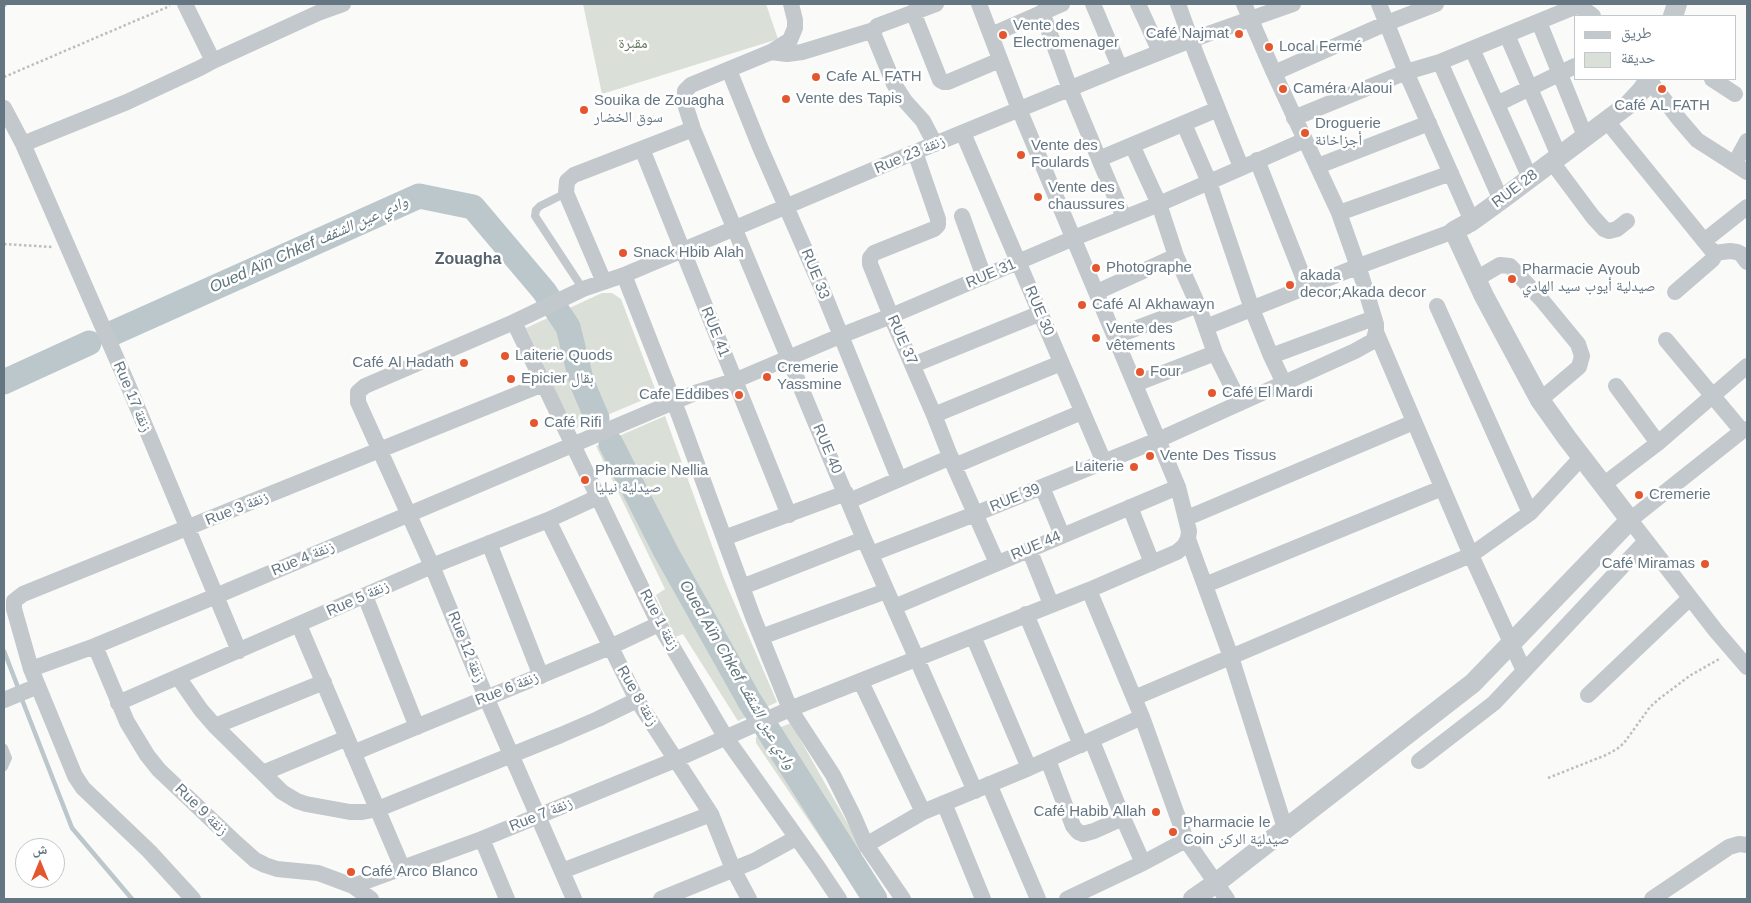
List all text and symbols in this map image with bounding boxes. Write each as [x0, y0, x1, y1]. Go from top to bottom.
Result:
legend [1574, 15, 1736, 80]
place label: Vente des Electromenager [1013, 17, 1119, 52]
text: طريق [1621, 24, 1652, 41]
place label: Café Najmat [1146, 25, 1229, 43]
marker: Café Najmat [1233, 28, 1245, 40]
marker: Vente des Electromenager [997, 29, 1009, 41]
park label: مقبرة [618, 35, 648, 53]
place label: Local Fermé [1279, 38, 1362, 56]
marker: Local Fermé [1263, 41, 1275, 53]
text: حديقة [1621, 49, 1655, 66]
place label: Cafe AL FATH [826, 68, 922, 86]
marker: Cafe AL FATH [810, 71, 822, 83]
place label: Caméra Alaoui [1293, 80, 1392, 98]
marker: Caméra Alaoui [1277, 83, 1289, 95]
marker: Café AL FATH [1656, 83, 1668, 95]
place label: Vente des Tapis [796, 90, 902, 108]
place label: Souika de Zouagha سوق الخضار [594, 92, 724, 127]
marker: Vente des Tapis [780, 93, 792, 105]
place label: Café AL FATH [1614, 97, 1710, 115]
marker: Souika de Zouagha سوق الخضار [578, 104, 590, 116]
place label: Droguerie أجزاخانة [1315, 115, 1381, 150]
marker: Droguerie أجزاخانة [1299, 127, 1311, 139]
street label: Rue 23 زنقة [872, 132, 948, 178]
place label: Vente des Foulards [1031, 137, 1098, 172]
marker: Vente des Foulards [1015, 149, 1027, 161]
street label: RUE 28 [1489, 166, 1541, 212]
place label: Vente des chaussures [1048, 179, 1125, 214]
marker: Vente des chaussures [1032, 191, 1044, 203]
water label: Oued Aïn Chkef وادي عين الشقف [207, 192, 411, 298]
place label: Snack Hbib Alah [633, 244, 744, 262]
street label: RUE 33 [797, 246, 833, 302]
marker: Snack Hbib Alah [617, 247, 629, 259]
district label: Zouagha [435, 250, 501, 270]
street label: RUE 31 [963, 255, 1019, 293]
place label: Photographe [1106, 259, 1192, 277]
place label: Pharmacie Ayoub صيدلية أيوب سيد الهادي [1522, 261, 1656, 296]
marker: Photographe [1090, 262, 1102, 274]
place label: akada decor;Akada decor [1300, 267, 1426, 302]
marker: Pharmacie Ayoub صيدلية أيوب سيد الهادي [1506, 273, 1518, 285]
marker: akada decor;Akada decor [1284, 279, 1296, 291]
street label: RUE 30 [1020, 283, 1058, 339]
place label: Café Al Akhawayn [1092, 296, 1215, 314]
marker: Café Al Akhawayn [1076, 299, 1088, 311]
street label: RUE 41 [697, 304, 733, 360]
street label: RUE 37 [883, 312, 921, 368]
place label: Vente des vêtements [1106, 320, 1175, 355]
marker: Vente des vêtements [1090, 332, 1102, 344]
place label: Laiterie Quods [515, 347, 613, 365]
marker: Laiterie Quods [499, 350, 511, 362]
place label: Café Al Hadath [352, 354, 454, 372]
marker: Café Al Hadath [458, 357, 470, 369]
street label: Rue 17 زنقة [109, 359, 155, 435]
place label: Cremerie Yassmine [777, 359, 842, 394]
place label: Four [1150, 363, 1181, 381]
marker: Four [1134, 366, 1146, 378]
place label: Epicier بقال [521, 370, 594, 388]
marker: Cremerie Yassmine [761, 371, 773, 383]
marker: Epicier بقال [505, 373, 517, 385]
place label: Café El Mardi [1222, 384, 1313, 402]
place label: Cafe Eddibes [639, 386, 729, 404]
marker: Café El Mardi [1206, 387, 1218, 399]
marker: Cafe Eddibes [733, 389, 745, 401]
place label: Café Rifi [544, 414, 602, 432]
marker: Café Rifi [528, 417, 540, 429]
street label: RUE 40 [808, 421, 846, 477]
place label: Vente Des Tissus [1160, 447, 1276, 465]
marker: Vente Des Tissus [1144, 450, 1156, 462]
place label: Laiterie [1075, 458, 1124, 476]
marker: Laiterie [1128, 461, 1140, 473]
place label: Pharmacie Nellia صيدلية نيليا [595, 462, 708, 497]
marker: Pharmacie Nellia صيدلية نيليا [579, 474, 591, 486]
street label: RUE 39 [987, 480, 1043, 516]
place label: Cremerie [1649, 486, 1711, 504]
street label: Rue 3 زنقة [203, 488, 271, 530]
marker: Cremerie [1633, 489, 1645, 501]
street label: RUE 44 [1008, 527, 1064, 565]
street label: Rue 4 زنقة [269, 538, 337, 580]
place label: Café Miramas [1602, 555, 1695, 573]
marker: Café Miramas [1699, 558, 1711, 570]
street label: Rue 5 زنقة [324, 577, 392, 621]
water label: Oued Aïn Chkef وادي عين الشقف [675, 577, 799, 773]
street label: Rue 1 زنقة [635, 586, 683, 654]
street label: Rue 12 زنقة [444, 609, 488, 685]
street label: Rue 8 زنقة [613, 663, 661, 729]
street label: Rue 6 زنقة [473, 668, 541, 710]
street label: Rue 9 زنقة [171, 780, 231, 840]
street label: Rue 7 زنقة [507, 794, 575, 836]
place label: Café Habib Allah [1033, 803, 1146, 821]
marker: Café Habib Allah [1150, 806, 1162, 818]
place label: Pharmacie le Coin صيدلية الركن [1183, 814, 1290, 849]
marker: Pharmacie le Coin صيدلية الركن [1167, 826, 1179, 838]
north arrow [15, 838, 65, 888]
text: ش [33, 841, 47, 857]
place label: Café Arco Blanco [361, 863, 478, 881]
marker: Café Arco Blanco [345, 866, 357, 878]

